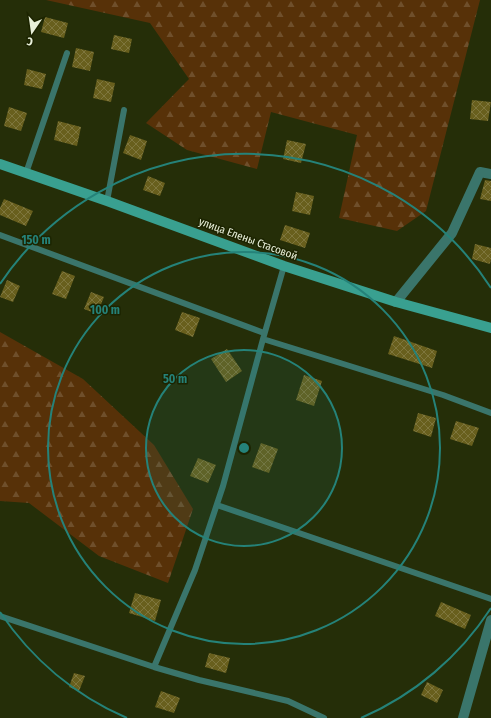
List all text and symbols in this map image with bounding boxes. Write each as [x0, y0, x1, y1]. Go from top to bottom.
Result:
north arrow [12, 12, 52, 52]
text: С [25, 34, 34, 48]
street label: улица Елены Стасовой [197, 215, 299, 263]
text: 150 m [21, 233, 51, 247]
text: 100 m [90, 303, 120, 317]
text: 50 m [163, 372, 187, 386]
centre of rings [237, 441, 251, 455]

